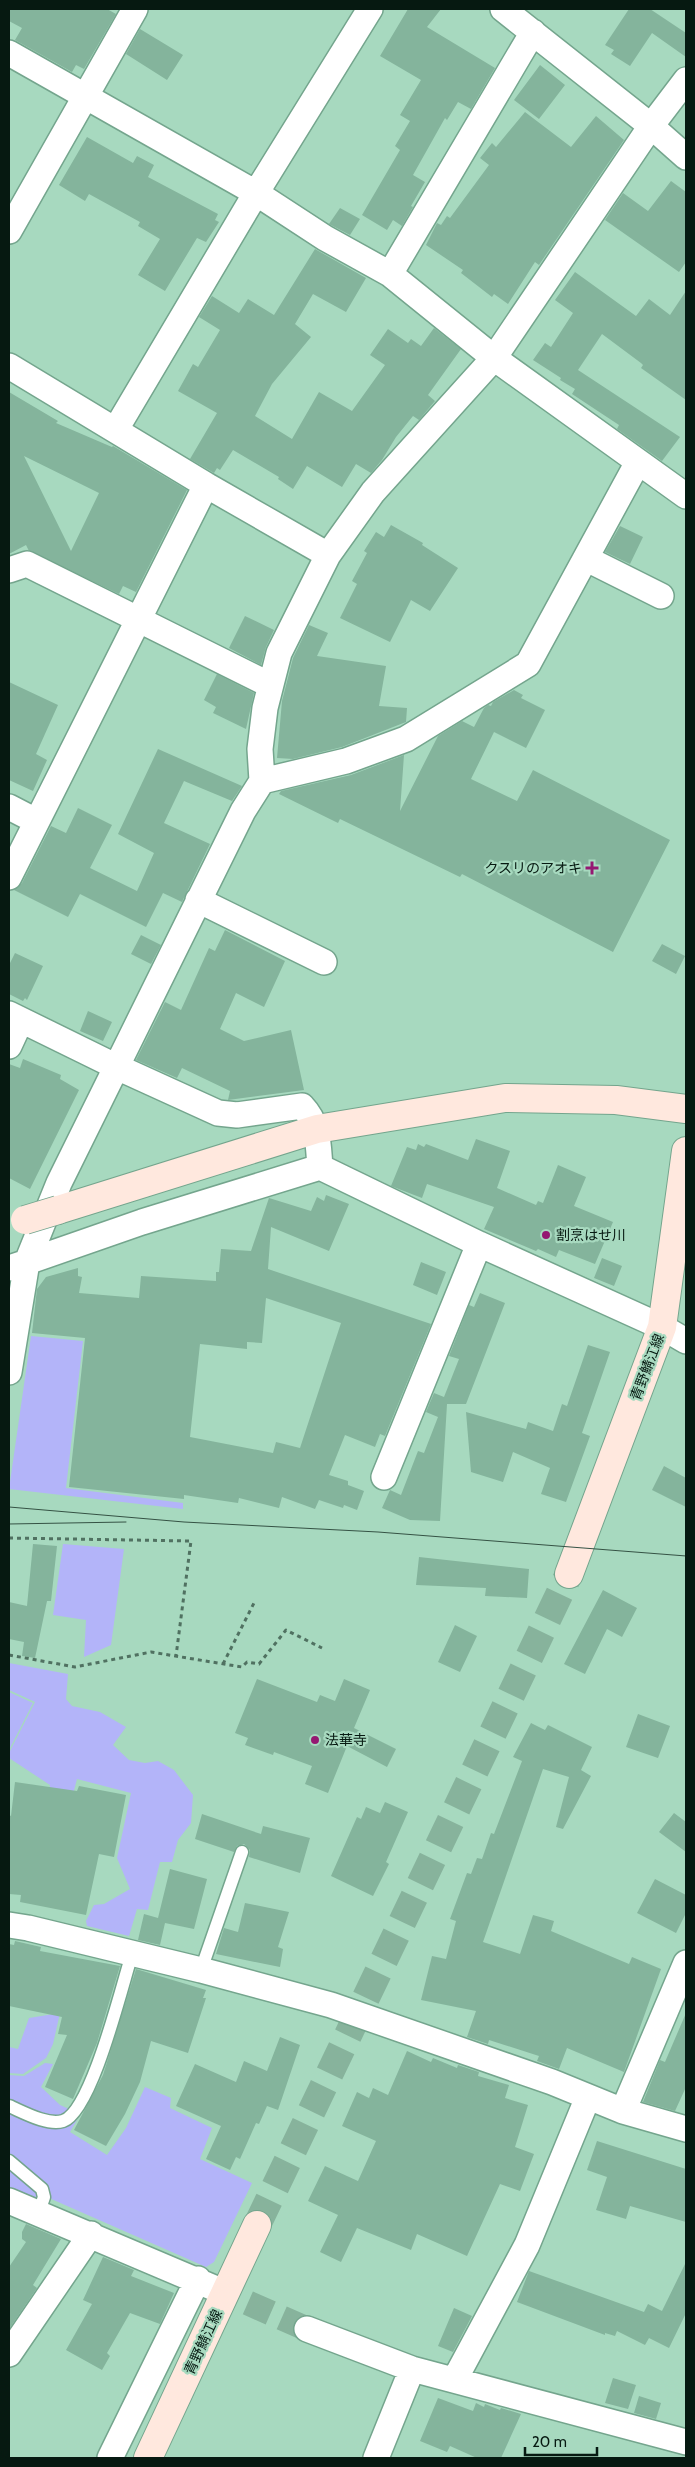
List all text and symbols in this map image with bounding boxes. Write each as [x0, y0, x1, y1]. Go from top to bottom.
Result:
place label: クスリのアオキ [484, 859, 582, 877]
marker: クスリのアオキ [586, 862, 598, 874]
place label: 割烹はせ川 [556, 1226, 626, 1244]
marker: 割烹はせ川 [540, 1229, 552, 1241]
street label: 青野鯖江線 [626, 1331, 668, 1403]
place label: 法華寺 [325, 1731, 367, 1749]
marker: 法華寺 [309, 1734, 321, 1746]
street label: 青野鯖江線 [180, 2306, 226, 2378]
scale bar [525, 2424, 598, 2456]
text: 20 m [532, 2433, 567, 2451]

